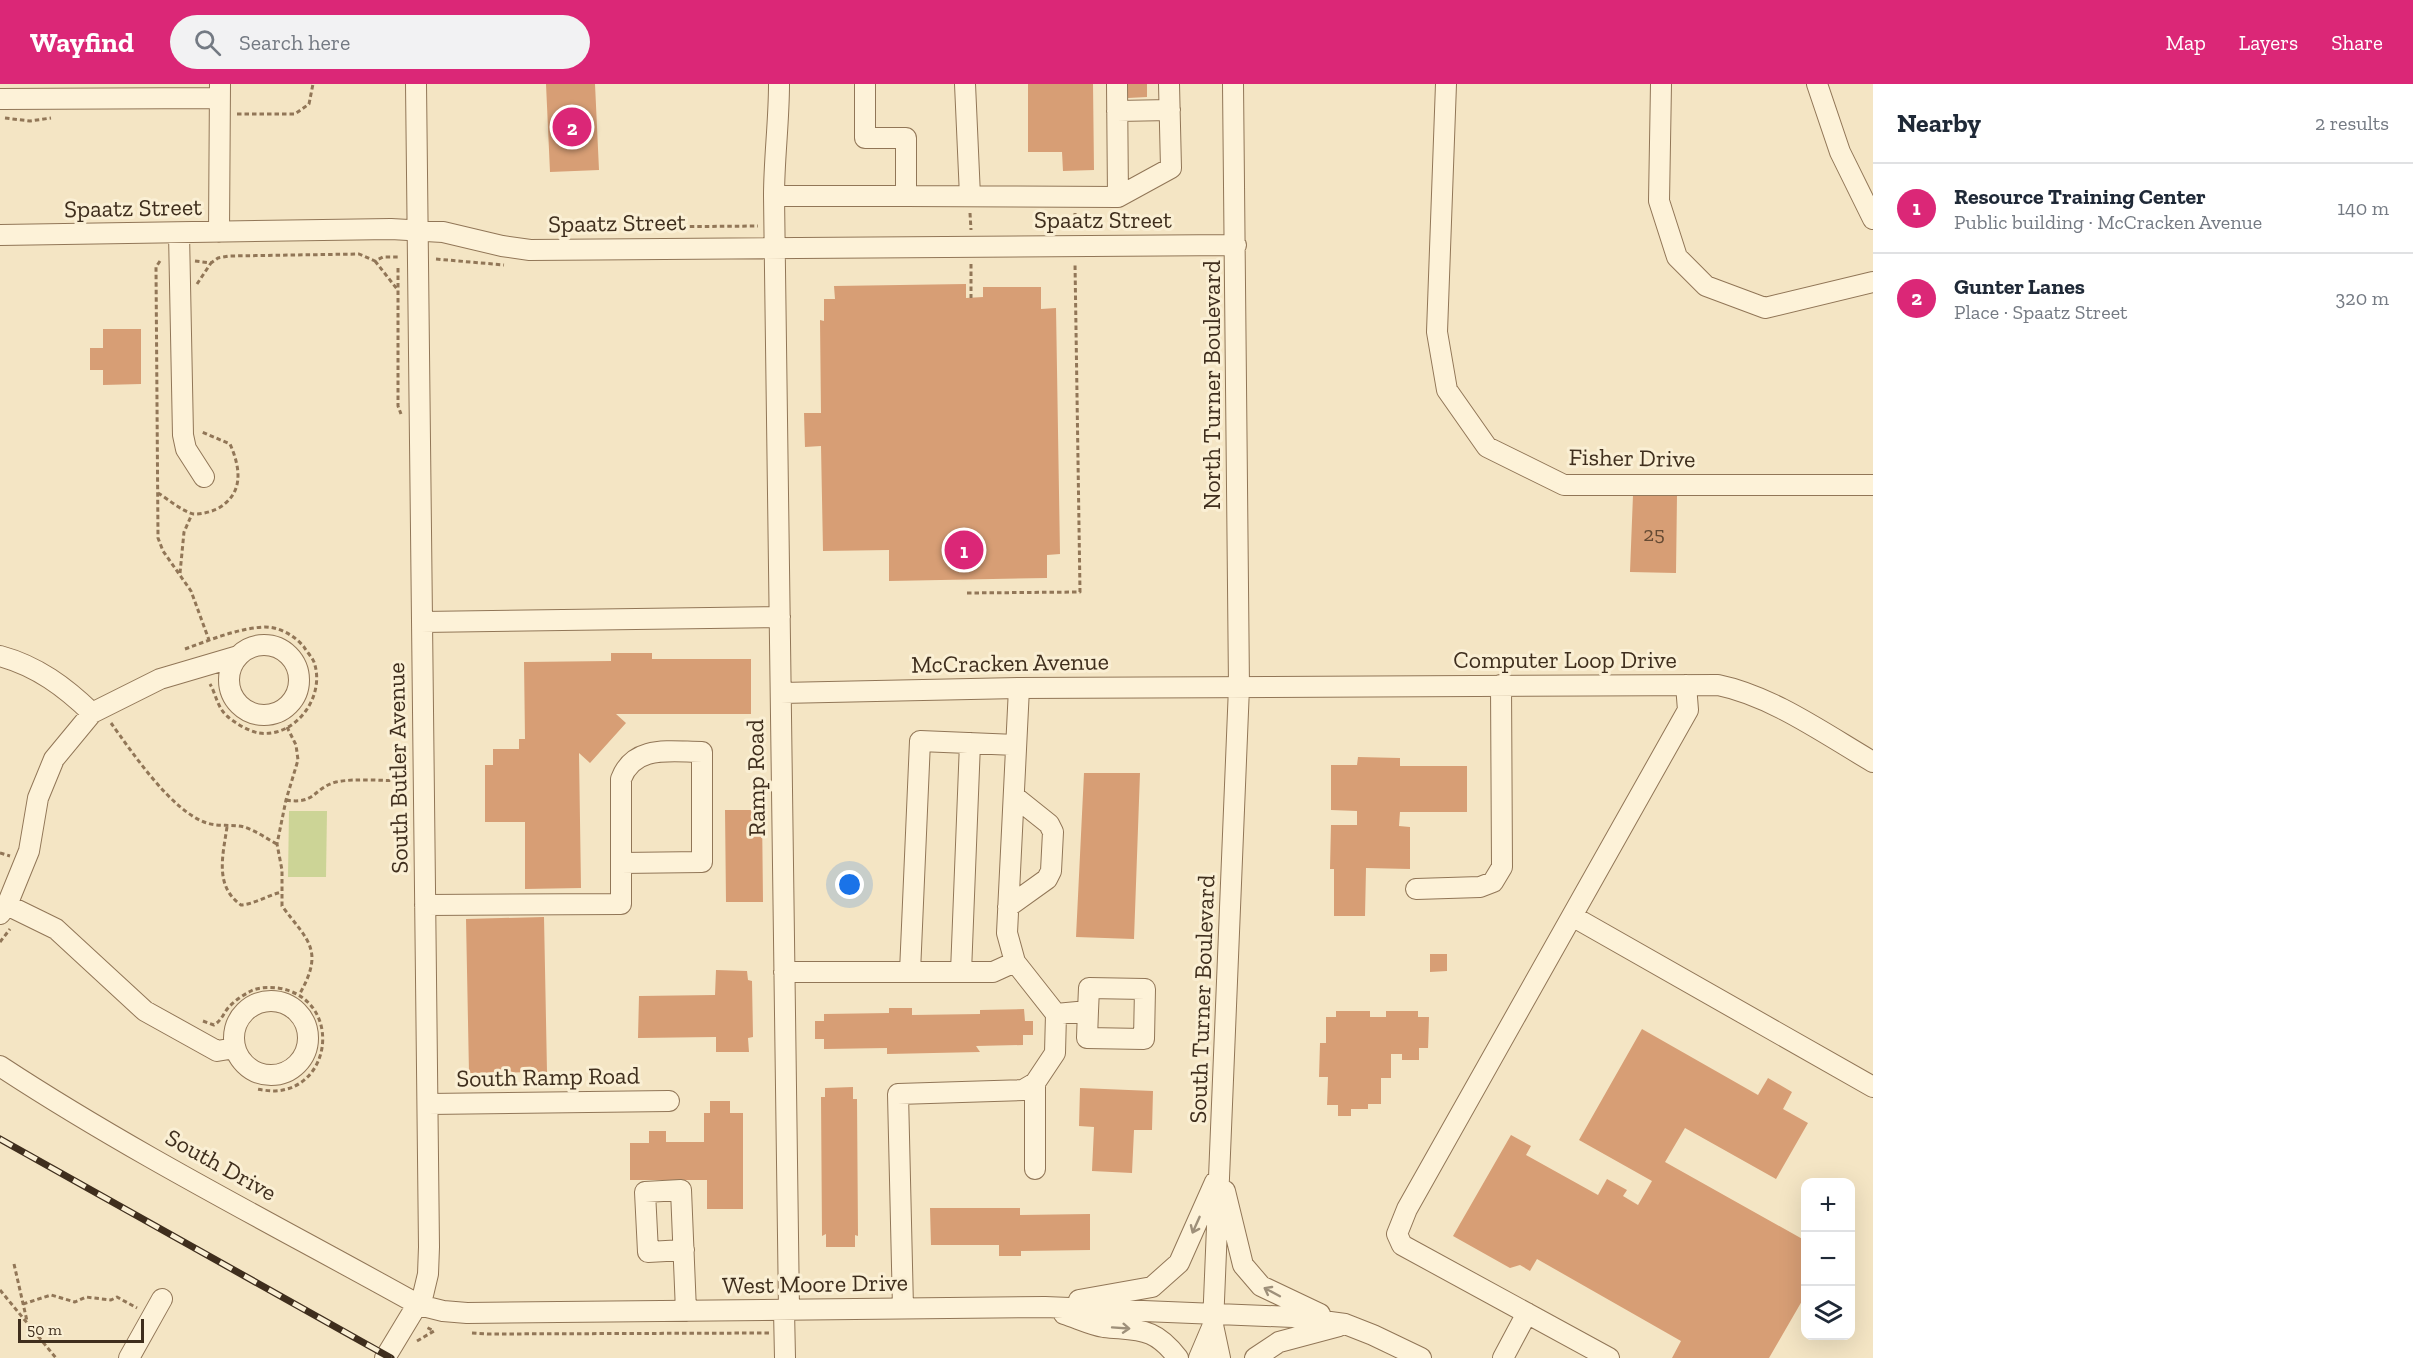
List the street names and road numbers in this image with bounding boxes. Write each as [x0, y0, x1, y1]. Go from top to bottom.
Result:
street label: Spaatz Street [64, 192, 202, 223]
street label: Spaatz Street [1034, 205, 1172, 234]
street label: Spaatz Street [548, 207, 686, 238]
street label: North Turner Boulevard [1197, 260, 1226, 510]
street label: Fisher Drive [1568, 442, 1696, 473]
street label: Computer Loop Drive [1453, 645, 1677, 674]
street label: McCracken Avenue [911, 646, 1109, 679]
street label: South Butler Avenue [381, 662, 414, 874]
street label: Ramp Road [740, 719, 771, 837]
street label: South Turner Boulevard [1183, 874, 1220, 1124]
street label: South Ramp Road [456, 1060, 640, 1093]
street label: South Drive [161, 1122, 282, 1207]
street label: West Moore Drive [722, 1267, 908, 1300]

